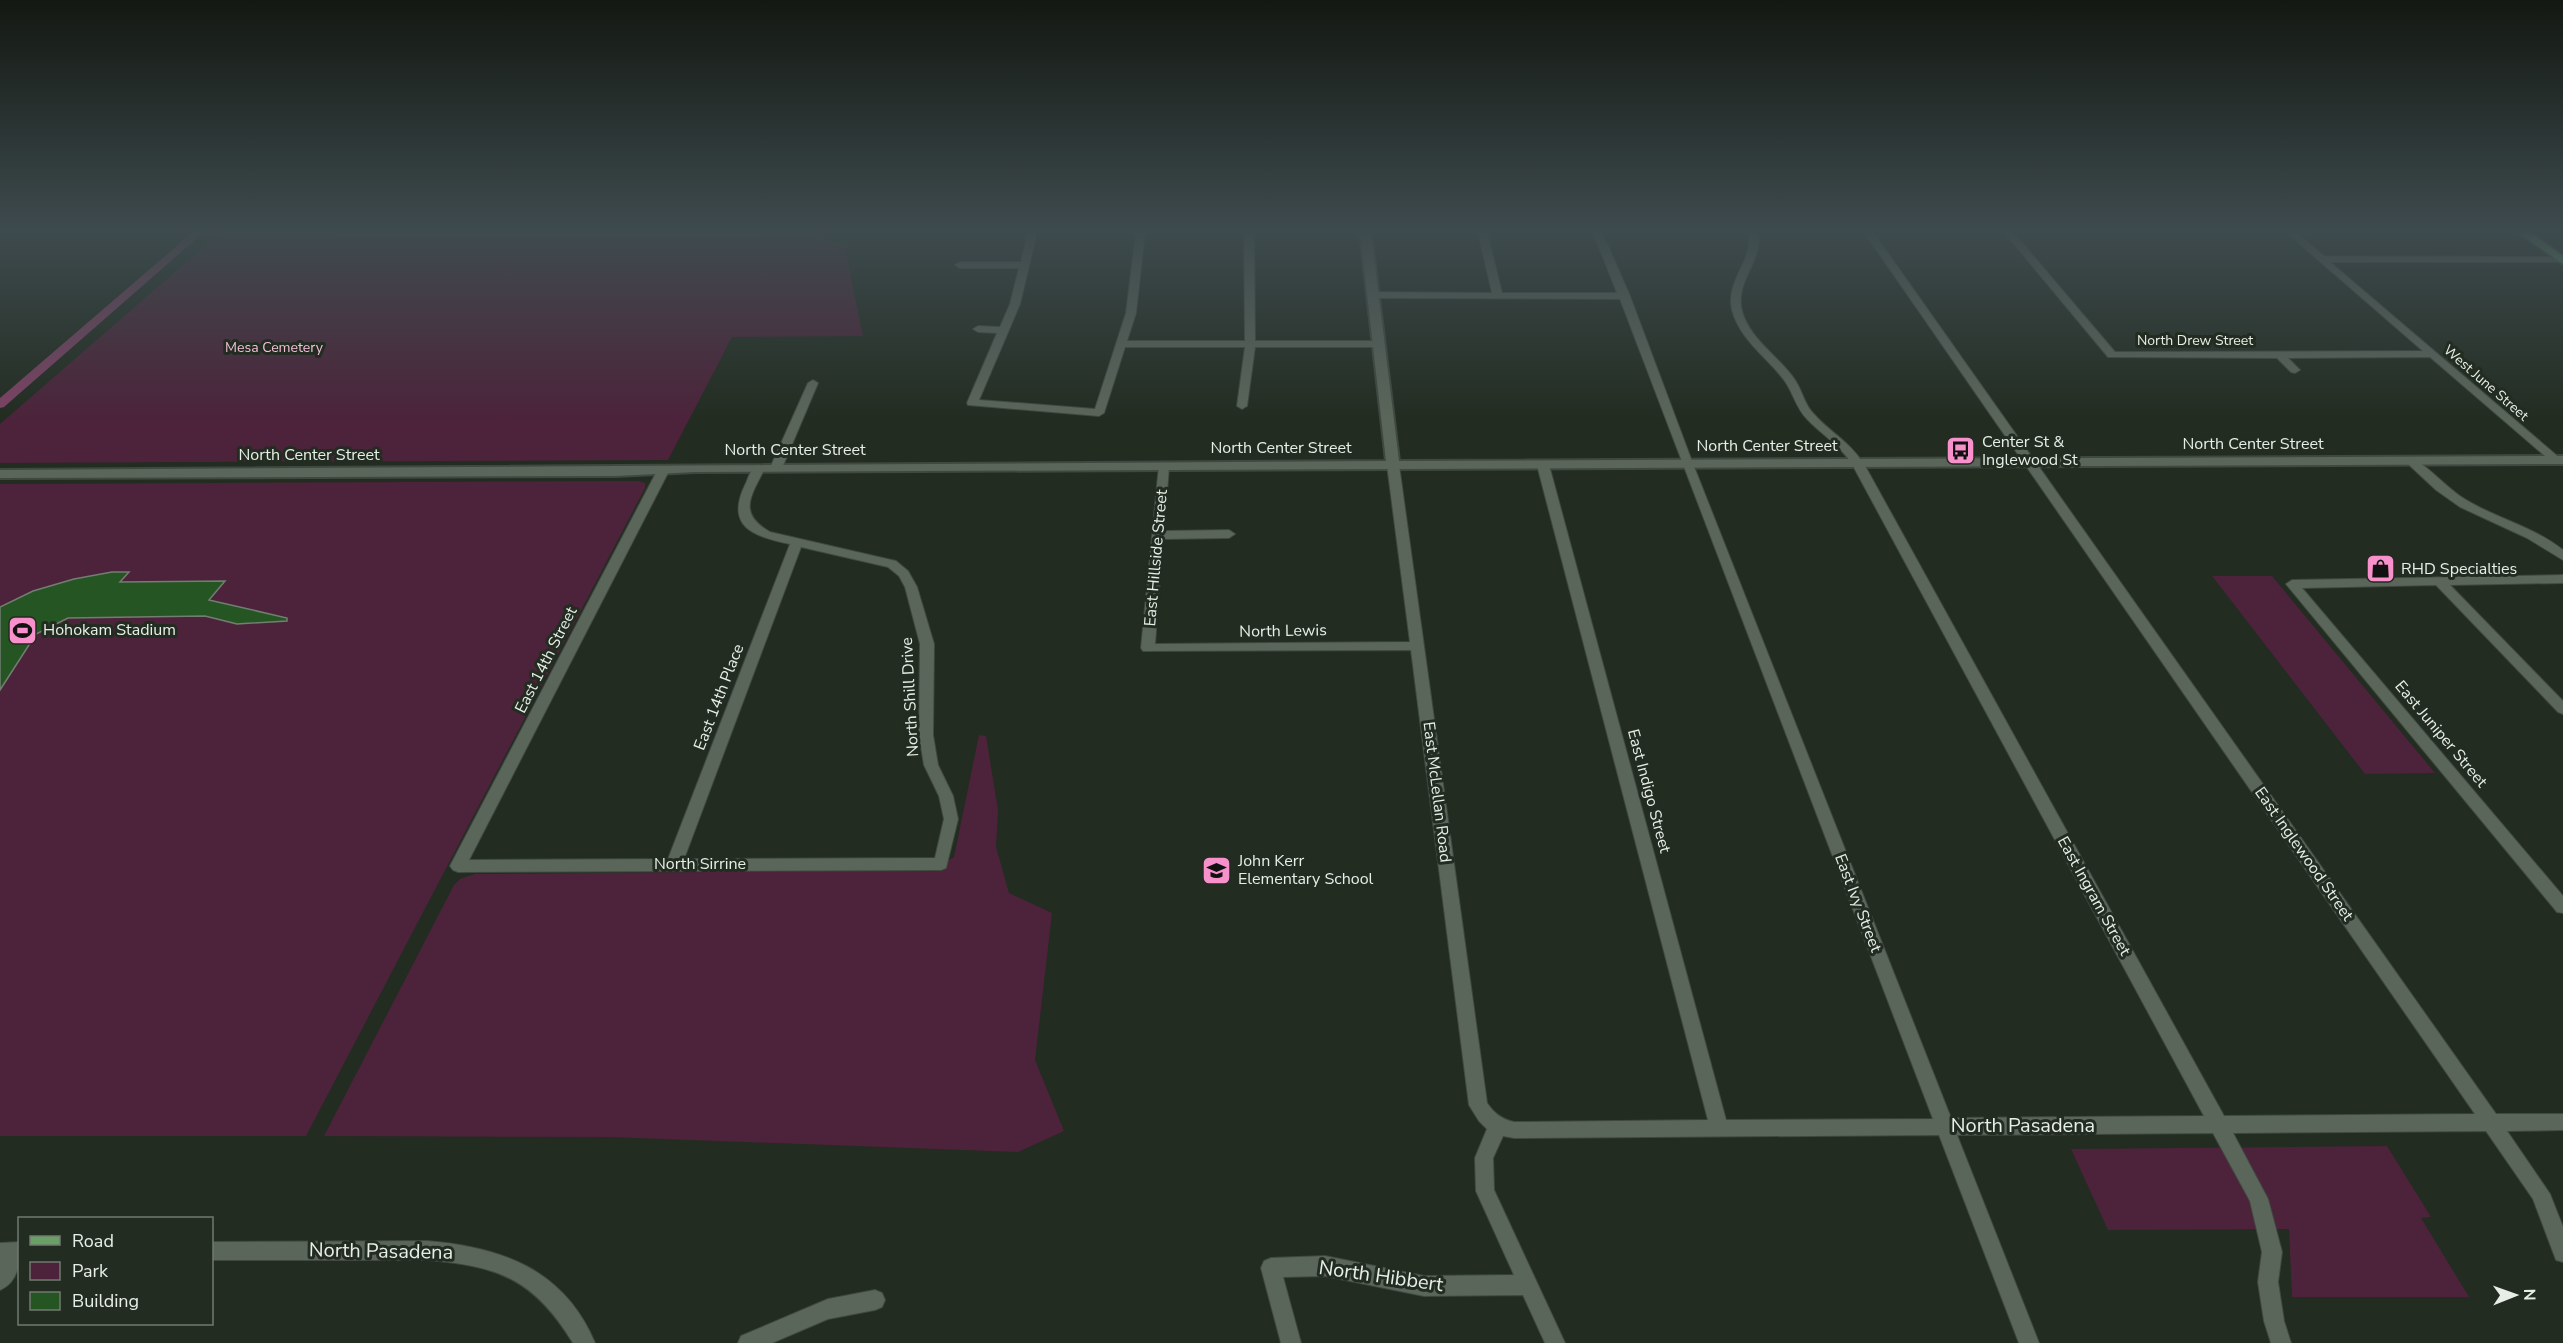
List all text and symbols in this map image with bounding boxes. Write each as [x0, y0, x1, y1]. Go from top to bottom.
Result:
street label: North Drew Street [2137, 331, 2253, 350]
park label: Mesa Cemetery [225, 338, 324, 357]
street label: West June Street [2439, 341, 2533, 425]
place label: Center St & Inglewood St [1982, 431, 2078, 471]
street label: North Center Street [2182, 433, 2324, 455]
street label: North Center Street [1696, 435, 1838, 457]
bus stop icon: Center St & Inglewood St [1945, 435, 1977, 467]
street label: North Center Street [1210, 437, 1352, 459]
street label: North Center Street [724, 439, 866, 461]
street label: North Center Street [238, 444, 380, 466]
street label: East Hillside Street [1139, 488, 1173, 627]
shop icon: RHD Specialties [2364, 553, 2396, 585]
place label: RHD Specialties [2401, 558, 2517, 580]
street label: East 14th Street [510, 603, 582, 717]
sports icon: Hohokam Stadium [6, 614, 38, 646]
place label: Hohokam Stadium [43, 619, 176, 641]
street label: North Lewis [1239, 619, 1327, 643]
street label: North Shill Drive [896, 637, 924, 757]
street label: East 14th Place [689, 641, 749, 753]
street label: East Juniper Street [2390, 676, 2493, 792]
street label: East McLellan Road [1417, 720, 1457, 864]
street label: East Indigo Street [1622, 727, 1676, 856]
street label: East Inglewood Street [2249, 783, 2359, 926]
street label: East Ingram Street [2052, 832, 2136, 960]
place label: John Kerr Elementary School [1237, 850, 1374, 890]
street label: East Ivy Street [1829, 851, 1887, 956]
street label: North Sirrine [654, 853, 746, 875]
school or university icon: John Kerr Elementary School [1201, 854, 1233, 886]
street label: North Pasadena [1951, 1112, 2095, 1139]
legend [18, 1217, 213, 1325]
text: Road [72, 1229, 114, 1253]
street label: North Pasadena [309, 1236, 453, 1266]
street label: North Hibbert [1317, 1254, 1446, 1298]
text: Park [72, 1259, 109, 1283]
north arrow [2485, 1265, 2545, 1325]
text: Building [72, 1289, 139, 1313]
text: N [2518, 1289, 2540, 1301]

